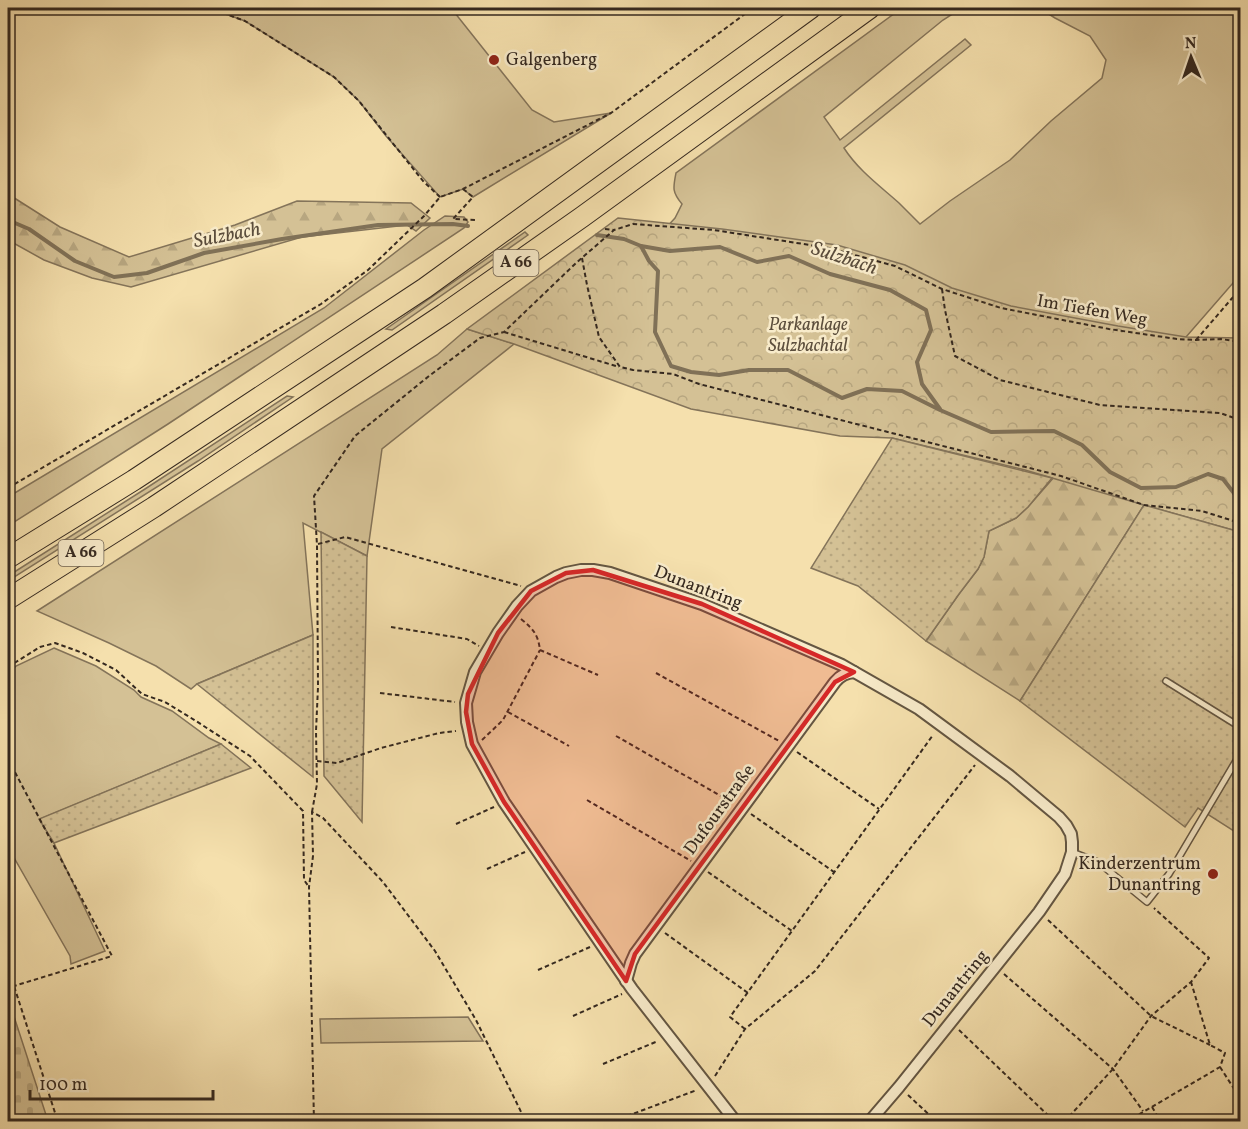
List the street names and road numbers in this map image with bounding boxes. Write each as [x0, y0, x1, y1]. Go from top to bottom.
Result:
road number: A 66 [494, 250, 538, 276]
street label: Im Tiefen Weg [1035, 289, 1149, 333]
road number: A 66 [58, 540, 104, 566]
street label: Dunantring [650, 560, 746, 616]
street label: Dufourstraße [679, 760, 761, 860]
street label: Dunantring [917, 945, 995, 1033]

